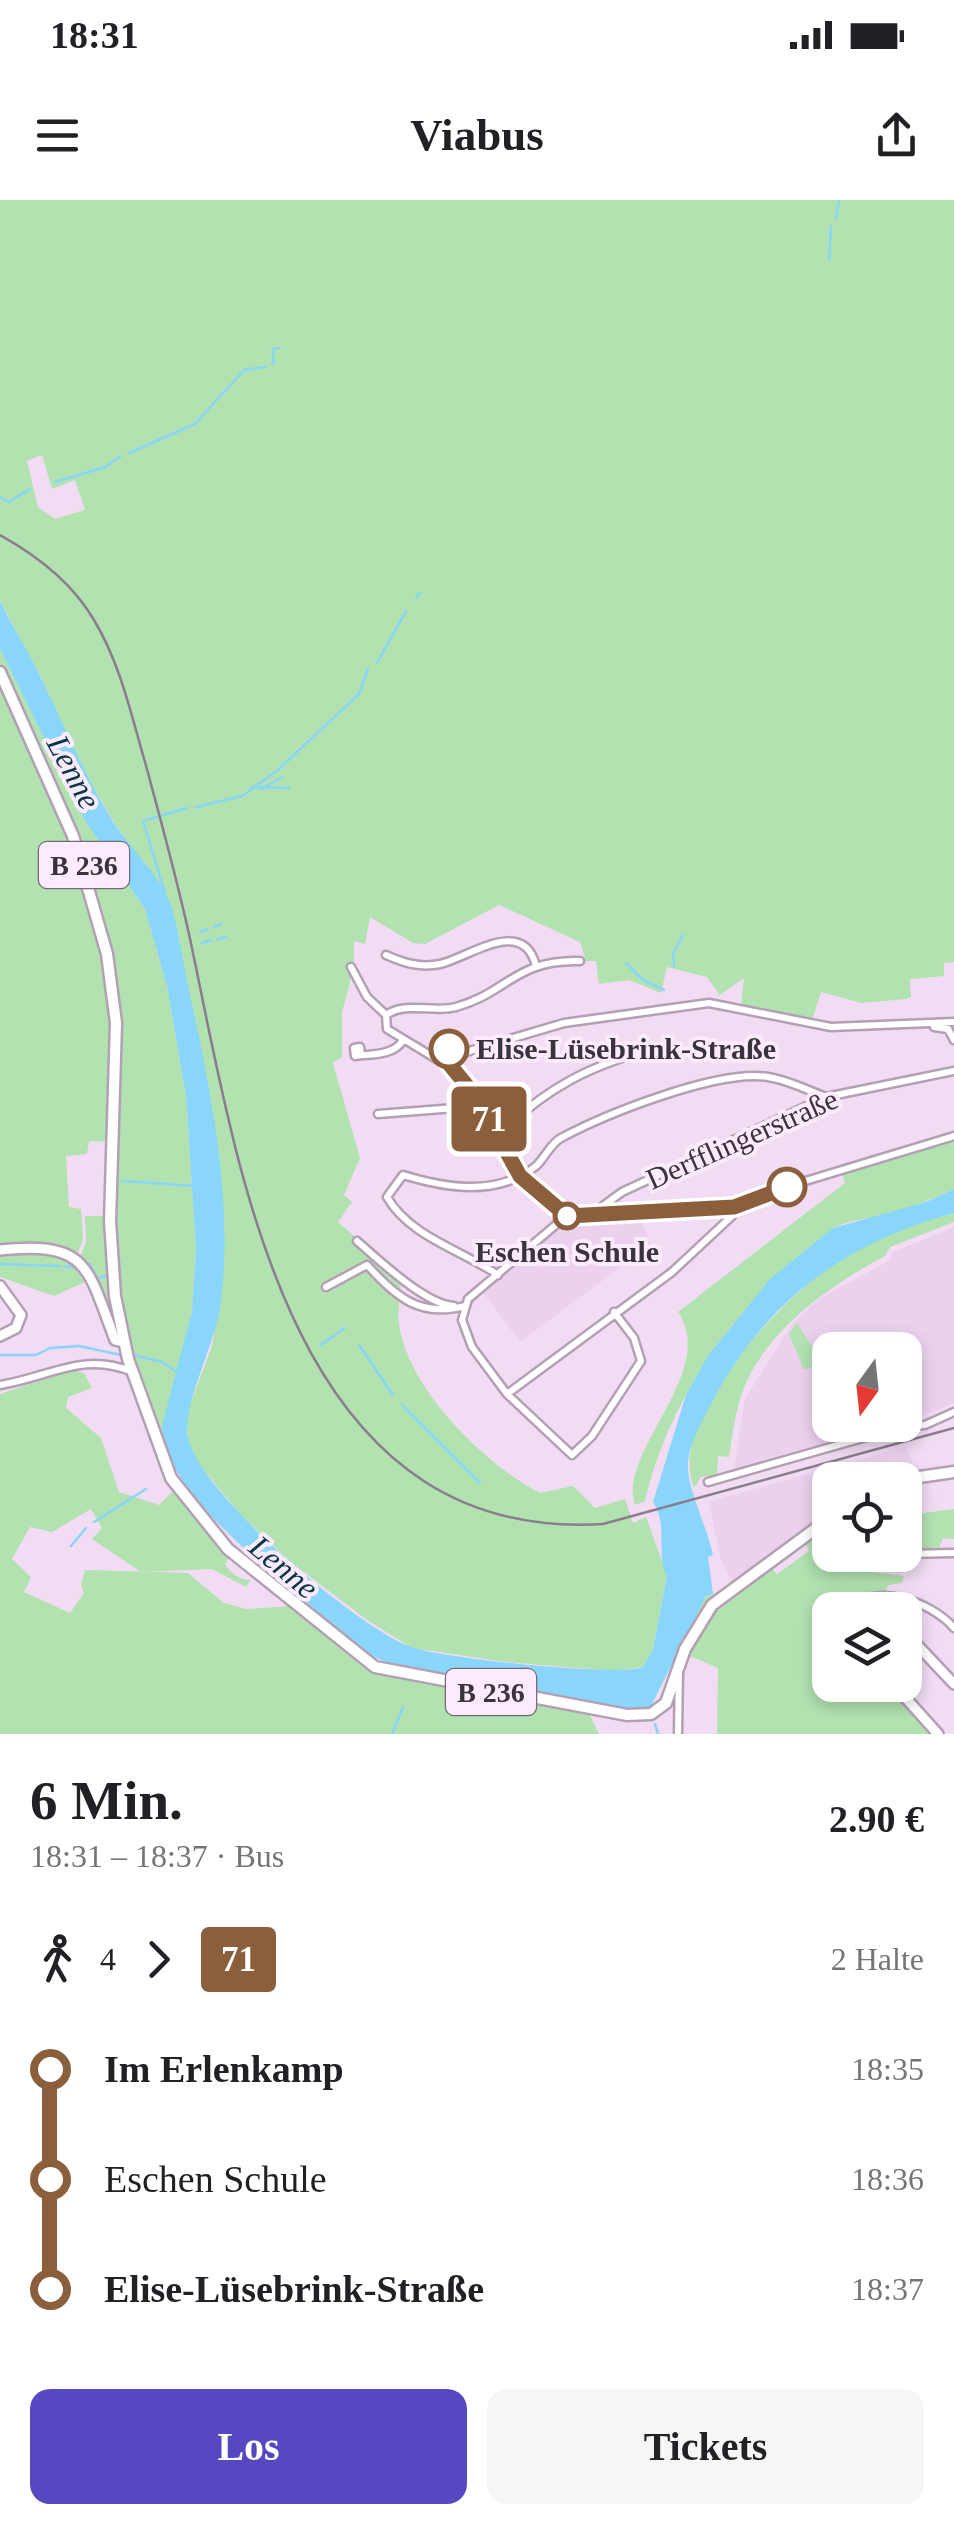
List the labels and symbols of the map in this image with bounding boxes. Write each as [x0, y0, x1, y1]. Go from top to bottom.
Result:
water label: Lenne [39, 728, 108, 815]
road number: B 236 [39, 842, 129, 888]
marker: Elise-Lüsebrink-Straße [430, 1030, 468, 1068]
place label: Elise-Lüsebrink-Straße [476, 1032, 776, 1065]
street label: Derfflingerstraße [641, 1082, 843, 1196]
line badge: 71 [444, 1086, 534, 1152]
unlabelled marker [768, 1168, 806, 1206]
marker: Eschen Schule [554, 1203, 580, 1229]
place label: Eschen Schule [475, 1235, 659, 1268]
north arrow [812, 1332, 922, 1442]
water label: Lenne [242, 1527, 326, 1606]
road number: B 236 [446, 1669, 536, 1715]

